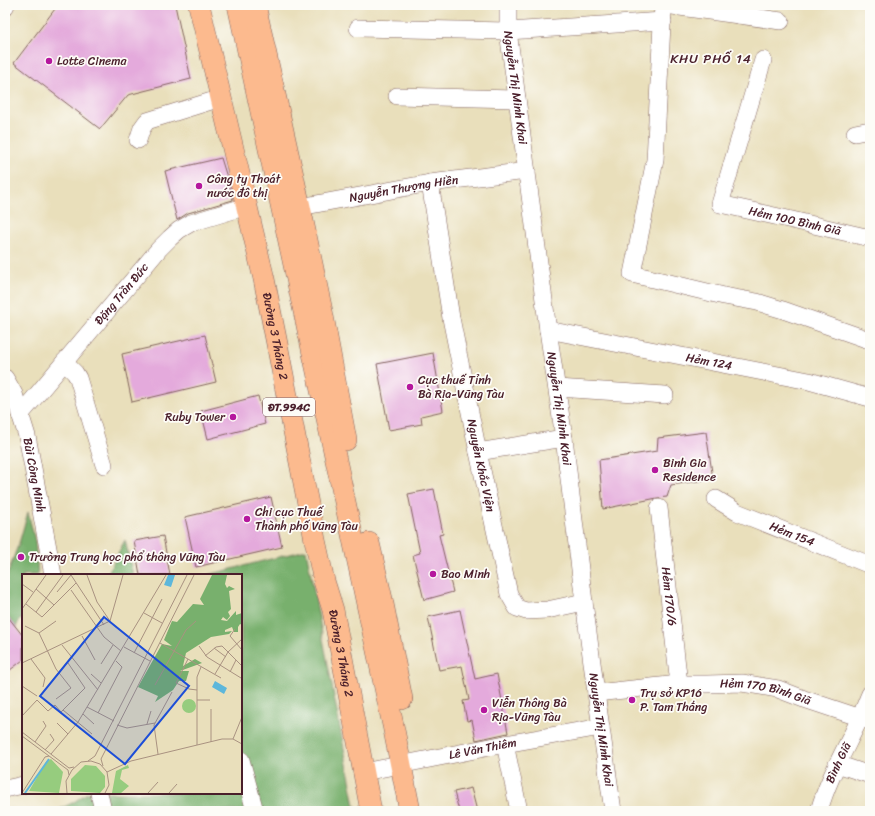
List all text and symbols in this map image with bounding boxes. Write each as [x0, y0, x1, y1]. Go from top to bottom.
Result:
street label: Nguyễn Thị Minh Khai [497, 29, 534, 146]
district label: KHU PHỐ 14 [670, 47, 752, 70]
place label: Lotte Cinema [57, 50, 127, 72]
marker: Lotte Cinema [44, 56, 54, 66]
place label: Công ty Thoát nước đô thị [207, 168, 281, 204]
street label: Nguyễn Thượng Hiền [347, 169, 460, 209]
marker: Công ty Thoát nước đô thị [194, 181, 204, 191]
street label: Hẻm 100 Bình Giã [747, 200, 844, 242]
street label: Đặng Trần Đức [89, 258, 154, 330]
street label: Đường 3 Tháng 2 [256, 291, 295, 382]
street label: Hẻm 124 [684, 346, 734, 377]
street label: Nguyễn Thị Minh Khai [540, 350, 578, 467]
place label: Cục thuế Tỉnh Bà Rịa-Vũng Tàu [418, 369, 505, 405]
marker: Cục thuế Tỉnh Bà Rịa-Vũng Tàu [405, 382, 415, 392]
road number: ĐT.994C [263, 398, 315, 416]
place label: Ruby Tower [165, 406, 226, 428]
marker: Ruby Tower [228, 412, 238, 422]
street label: Nguyễn Khắc Viện [461, 417, 502, 514]
street label: Bùi Công Minh [17, 436, 52, 514]
place label: Binh Gia Residence [663, 452, 716, 488]
marker: Binh Gia Residence [650, 465, 660, 475]
place label: Chi cục Thuế Thành phố Vũng Tàu [255, 501, 359, 537]
marker: Chi cục Thuế Thành phố Vũng Tàu [242, 514, 252, 524]
street label: Hẻm 154 [766, 515, 818, 553]
place label: Trường Trung học phổ thông Vũng Tàu [29, 546, 226, 568]
marker: Trường Trung học phổ thông Vũng Tàu [16, 552, 26, 562]
place label: Bao Minh [441, 563, 490, 585]
street label: Hẻm 170/6 [655, 566, 683, 627]
marker: Bao Minh [428, 569, 438, 579]
inset map [22, 574, 242, 794]
street label: Đường 3 Tháng 2 [322, 608, 360, 699]
street label: Nguyễn Thị Minh Khai [582, 672, 620, 789]
street label: Hẻm 170 Bình Giã [720, 672, 815, 712]
place label: Trụ sở KP16 P. Tam Thắng [640, 682, 707, 718]
place label: Viễn Thông Bà Rịa-Vũng Tàu [492, 692, 567, 728]
marker: Trụ sở KP16 P. Tam Thắng [627, 695, 637, 705]
marker: Viễn Thông Bà Rịa-Vũng Tàu [479, 705, 489, 715]
street label: Lê Văn Thiêm [447, 731, 518, 766]
street label: Bình Giã [819, 737, 858, 787]

